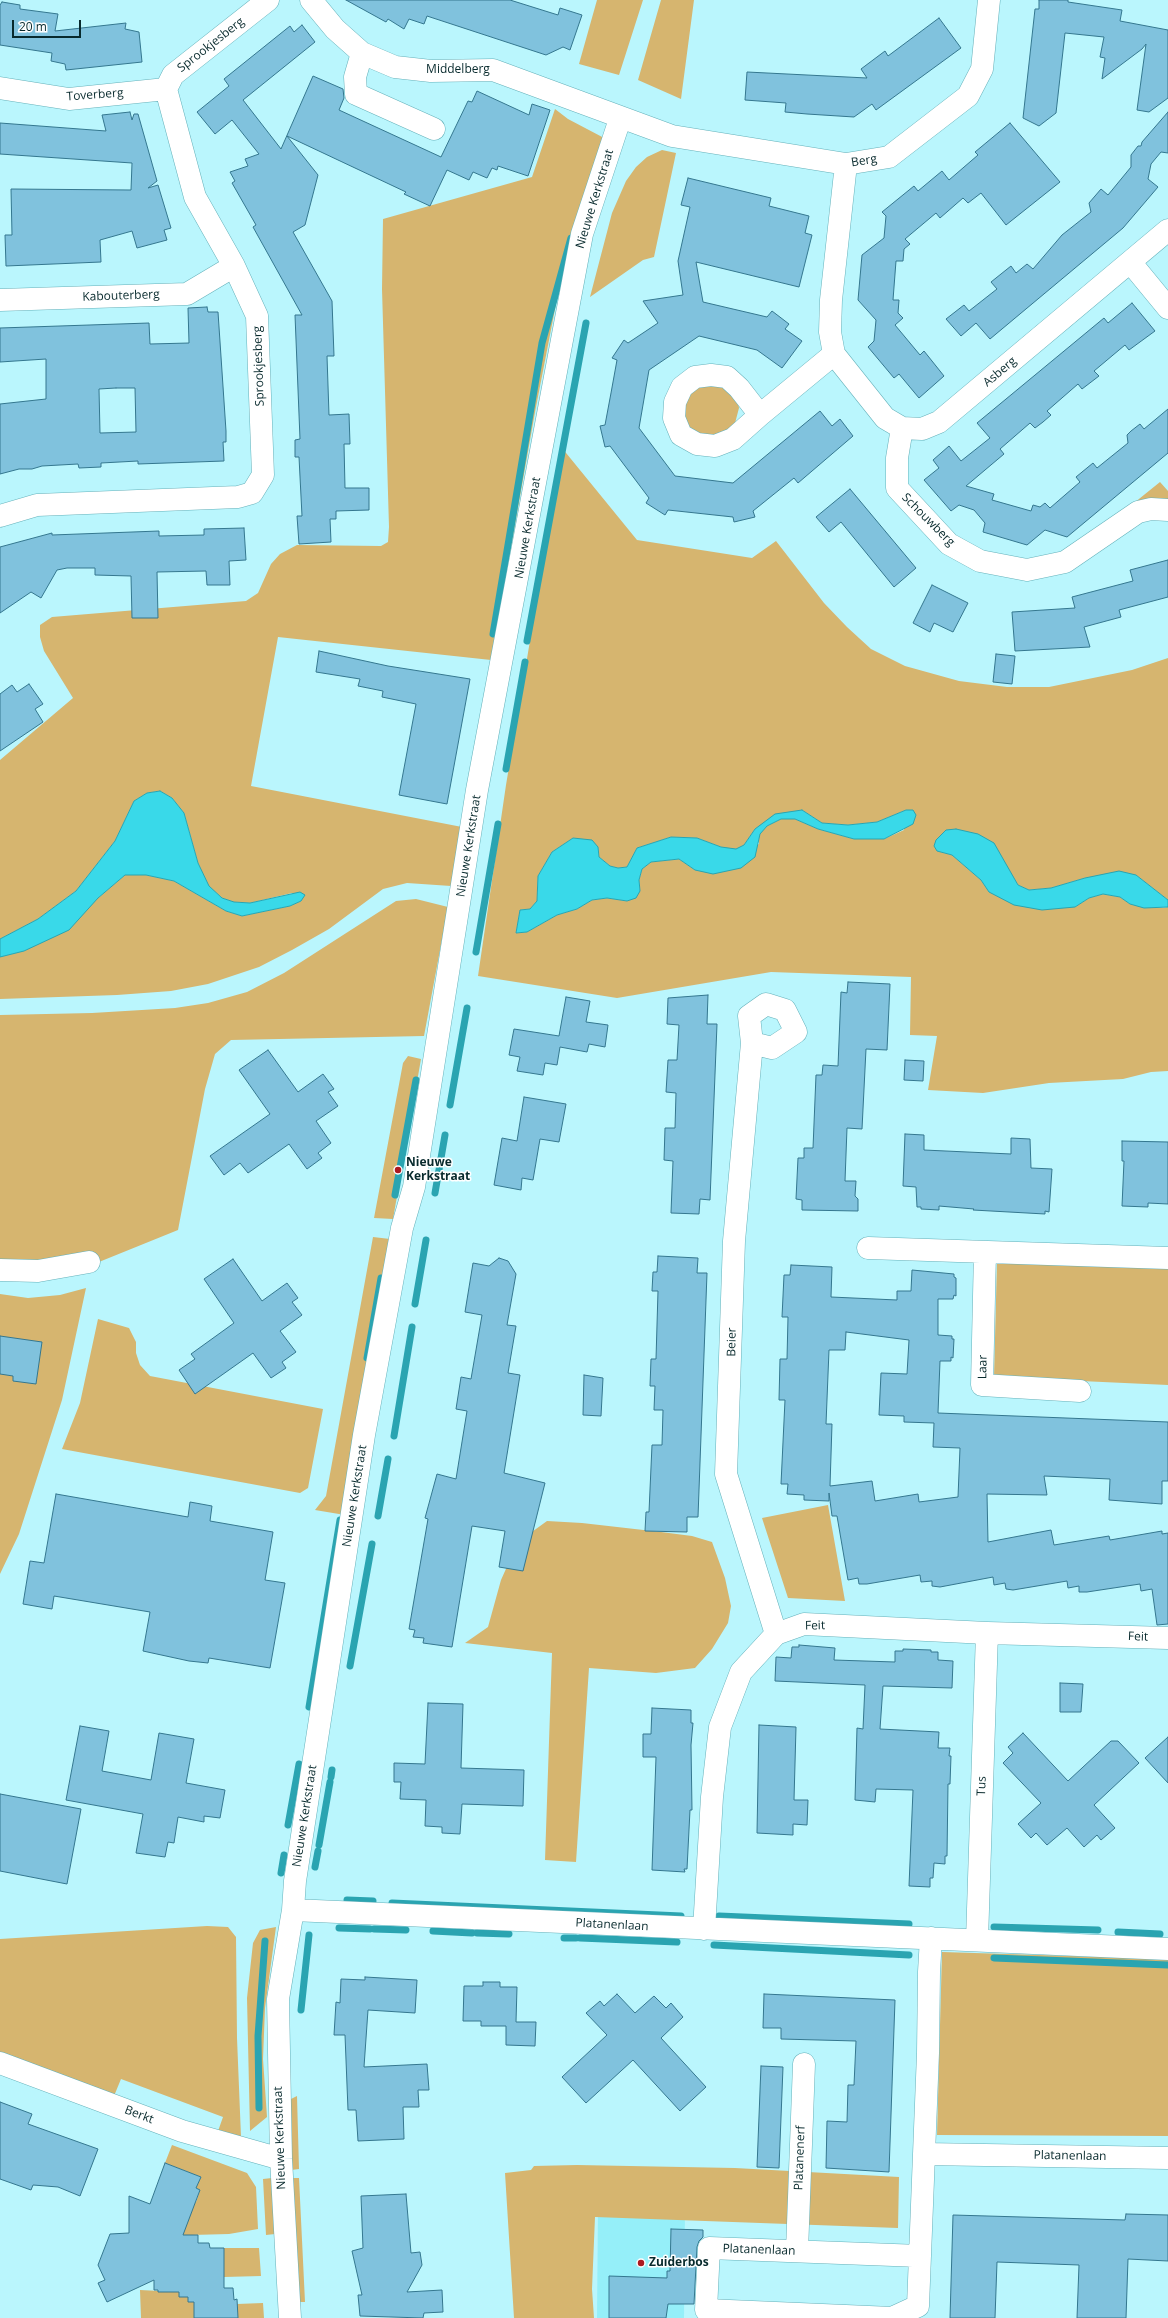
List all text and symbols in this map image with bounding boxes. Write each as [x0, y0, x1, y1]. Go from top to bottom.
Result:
scale bar [14, 12, 83, 38]
street label: Sprookjesberg [175, 15, 247, 75]
text: 20 m [19, 18, 47, 35]
street label: Middelberg [426, 63, 490, 77]
street label: Toverberg [66, 86, 124, 104]
street label: Nieuwe Kerkstraat [573, 148, 617, 250]
street label: Berg [850, 152, 878, 170]
street label: Kabouterberg [82, 287, 160, 305]
street label: Sprookjesberg [250, 325, 268, 407]
street label: Asberg [981, 354, 1019, 390]
street label: Nieuwe Kerkstraat [512, 476, 544, 580]
street label: Schouwberg [898, 490, 958, 550]
street label: Nieuwe Kerkstraat [454, 794, 484, 898]
place label: Nieuwe Kerkstraat [406, 1156, 470, 1184]
marker: Nieuwe Kerkstraat [393, 1165, 403, 1175]
street label: Beier [725, 1327, 739, 1357]
street label: Laar [976, 1355, 990, 1379]
street label: Nieuwe Kerkstraat [340, 1444, 370, 1548]
street label: Feit [805, 1619, 825, 1633]
street label: Feit [1128, 1629, 1148, 1645]
street label: Nieuwe Kerkstraat [290, 1764, 320, 1868]
street label: Tus [974, 1776, 990, 1796]
street label: Platanenlaan [575, 1916, 649, 1934]
street label: Nieuwe Kerkstraat [271, 2086, 289, 2190]
street label: Berkt [122, 2103, 156, 2127]
street label: Platanenerf [792, 2125, 808, 2191]
street label: Platanenlaan [1033, 2148, 1107, 2164]
street label: Platanenlaan [722, 2242, 796, 2258]
place label: Zuiderbos [649, 2256, 709, 2270]
marker: Zuiderbos [636, 2258, 646, 2268]

